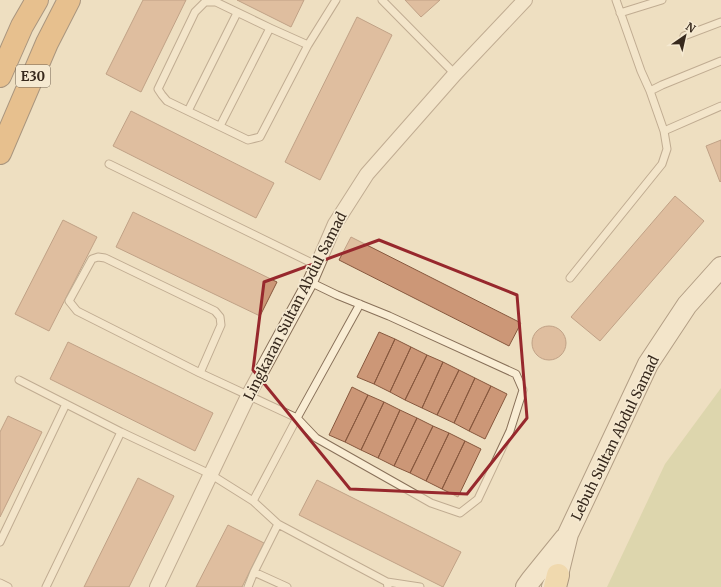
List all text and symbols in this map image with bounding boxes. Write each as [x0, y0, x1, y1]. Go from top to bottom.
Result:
north arrow [665, 16, 705, 56]
text: N [683, 19, 698, 36]
road number: E30 [16, 65, 50, 87]
street label: Lingkaran Sultan Abdul Samad [240, 208, 351, 403]
street label: Lebuh Sultan Abdul Samad [567, 352, 663, 524]

